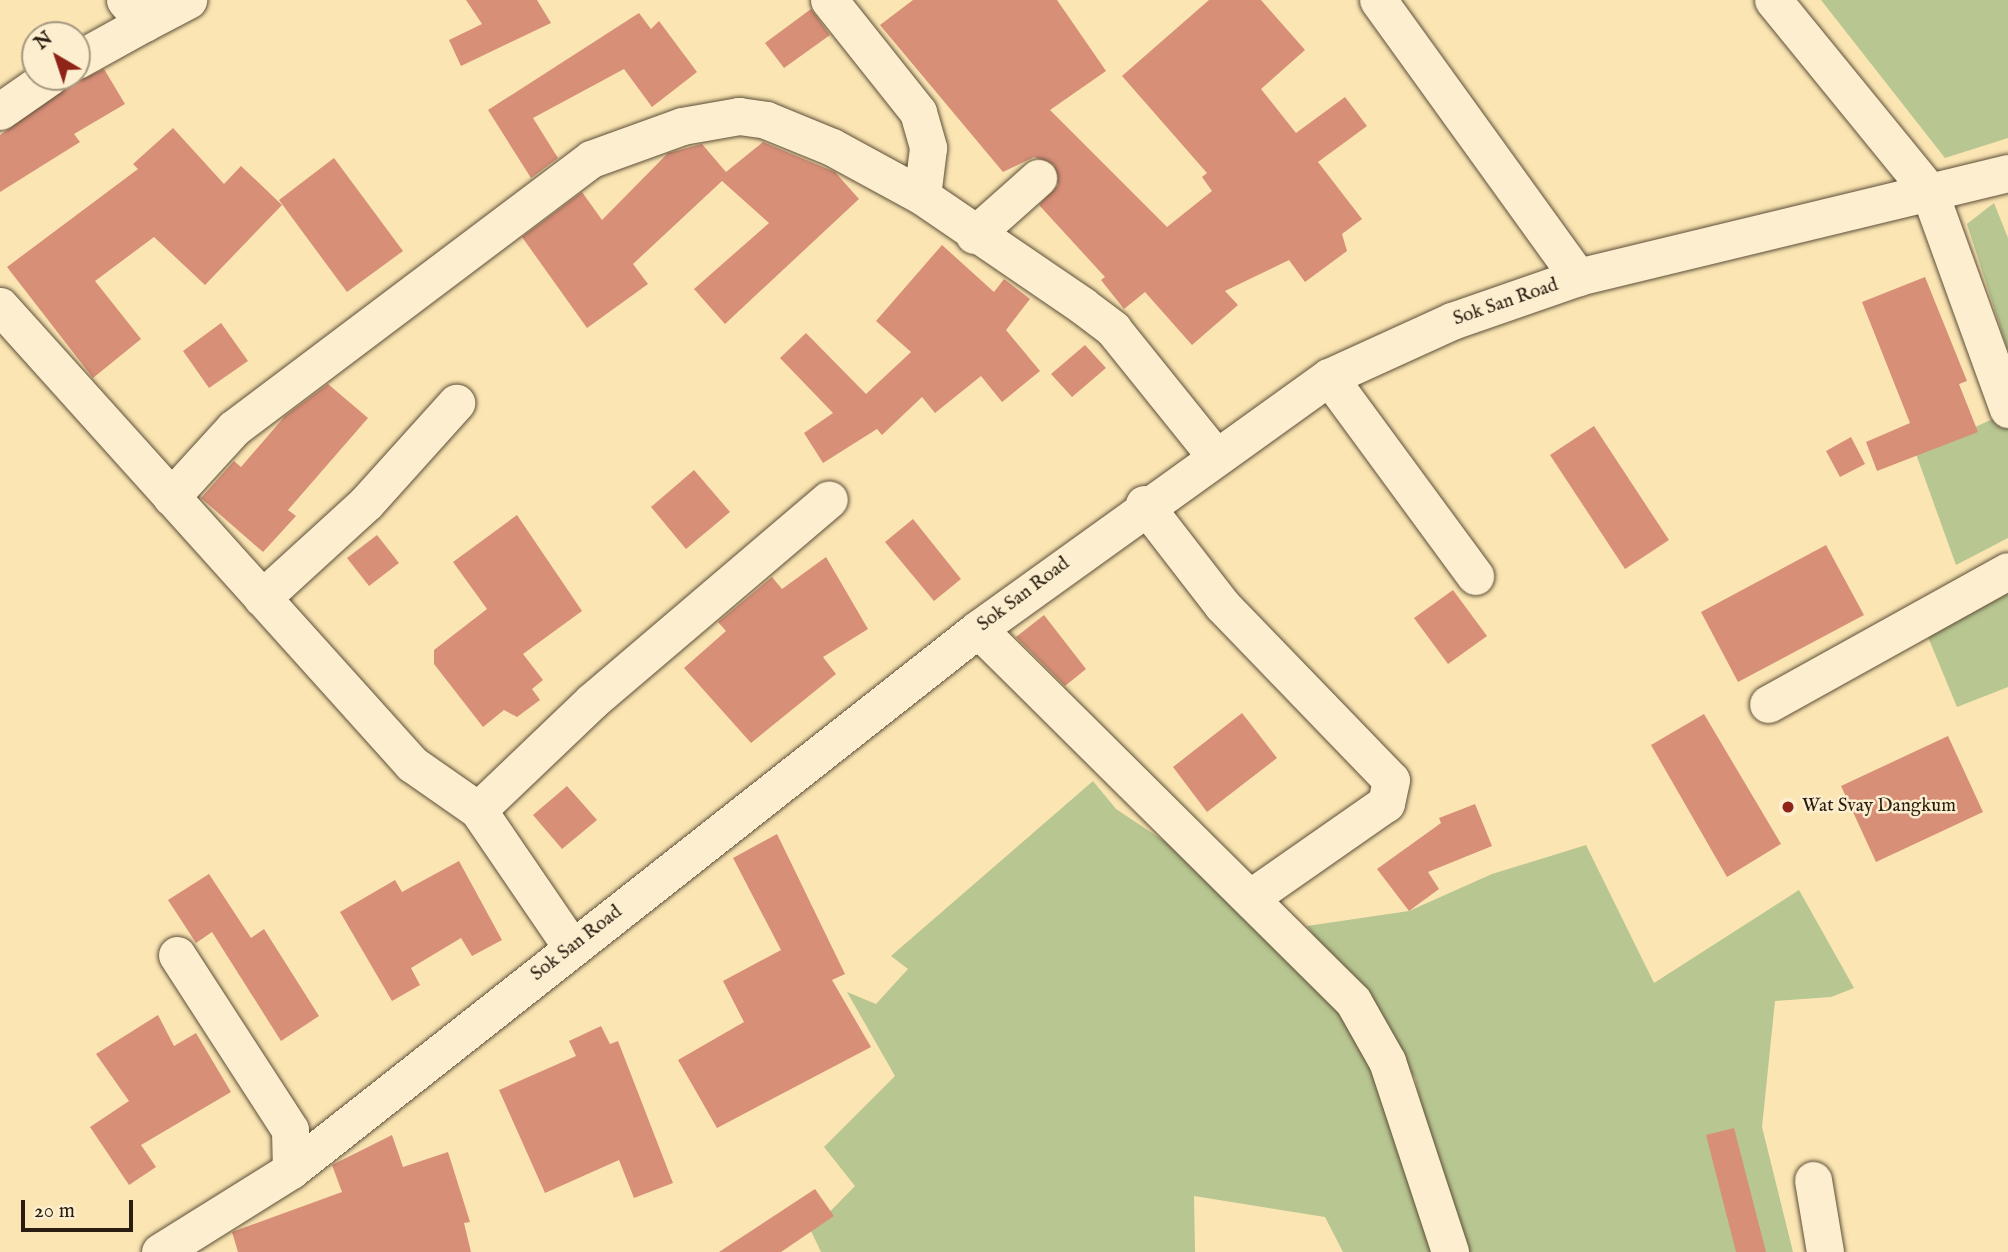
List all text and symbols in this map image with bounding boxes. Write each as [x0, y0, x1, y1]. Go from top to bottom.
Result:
north arrow [21, 21, 91, 91]
text: N [30, 27, 58, 56]
street label: Sok San Road [1451, 274, 1561, 332]
street label: Sok San Road [973, 553, 1075, 637]
place label: Wat Svay Dangkum [1802, 796, 1956, 818]
marker: Wat Svay Dangkum [1780, 799, 1796, 815]
street label: Sok San Road [527, 901, 627, 987]
scale bar [24, 1186, 136, 1230]
text: 20 m [34, 1198, 75, 1225]

